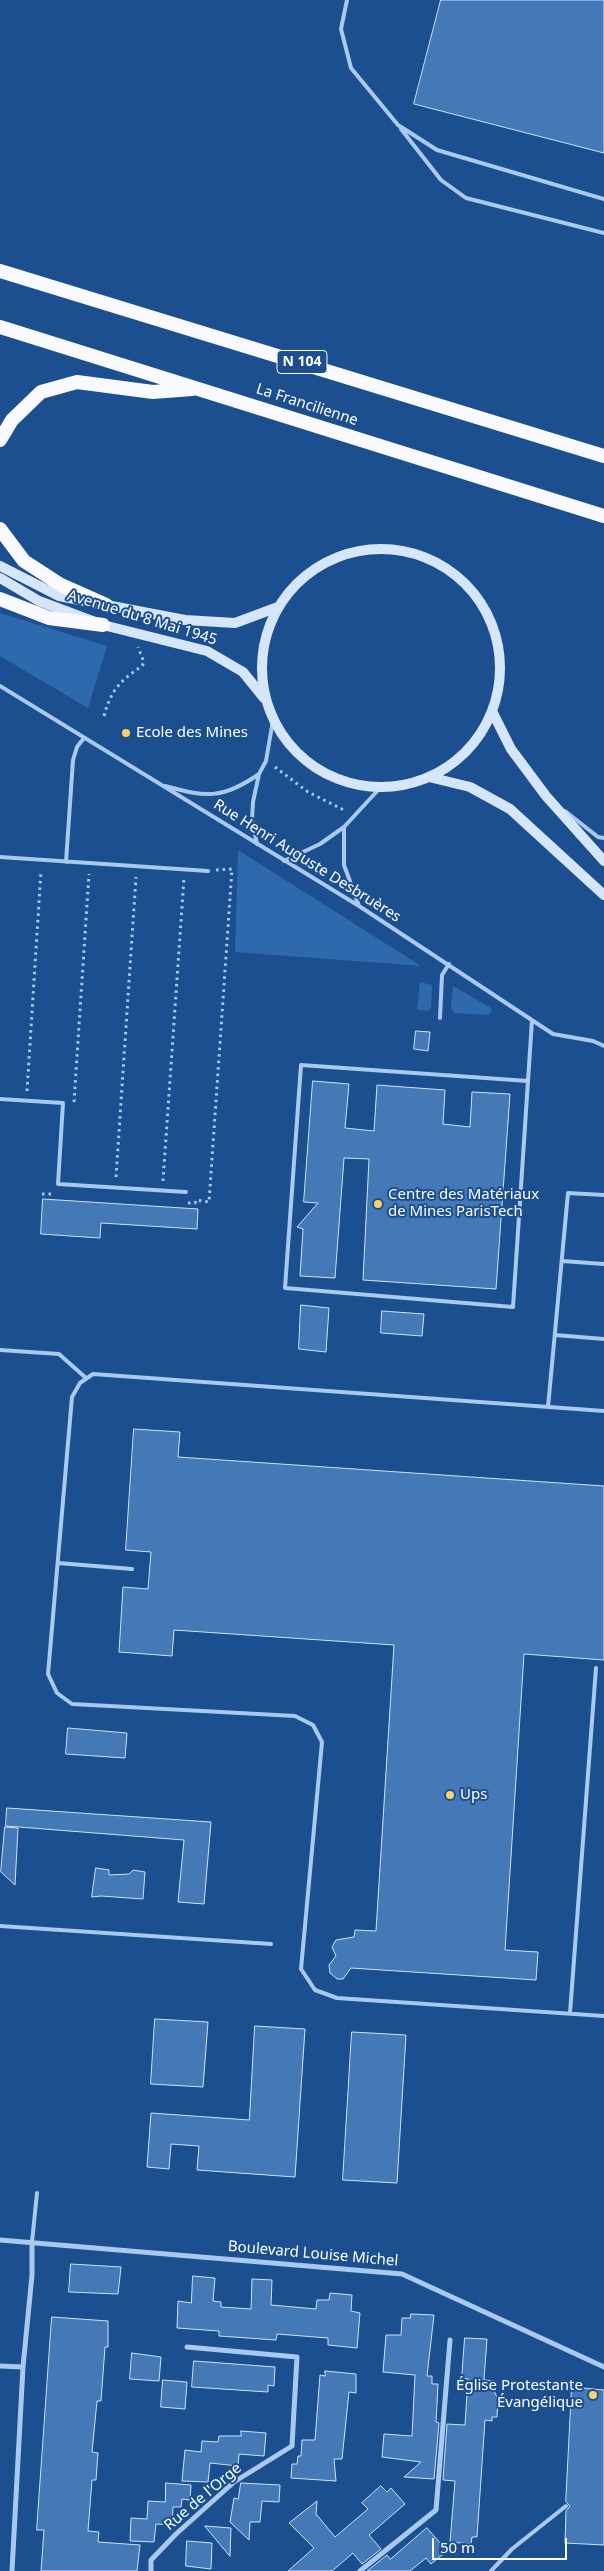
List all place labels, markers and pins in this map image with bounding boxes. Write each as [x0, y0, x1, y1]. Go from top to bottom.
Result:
place label: Ecole des Mines [136, 724, 248, 742]
marker: Ecole des Mines [120, 727, 132, 739]
place label: Centre des Matériaux de Mines ParisTech [388, 1186, 539, 1221]
marker: Centre des Matériaux de Mines ParisTech [372, 1198, 384, 1210]
place label: Ups [460, 1786, 487, 1804]
marker: Ups [444, 1789, 456, 1801]
place label: Église Protestante Évangélique [456, 2377, 583, 2412]
marker: Église Protestante Évangélique [587, 2389, 599, 2401]

